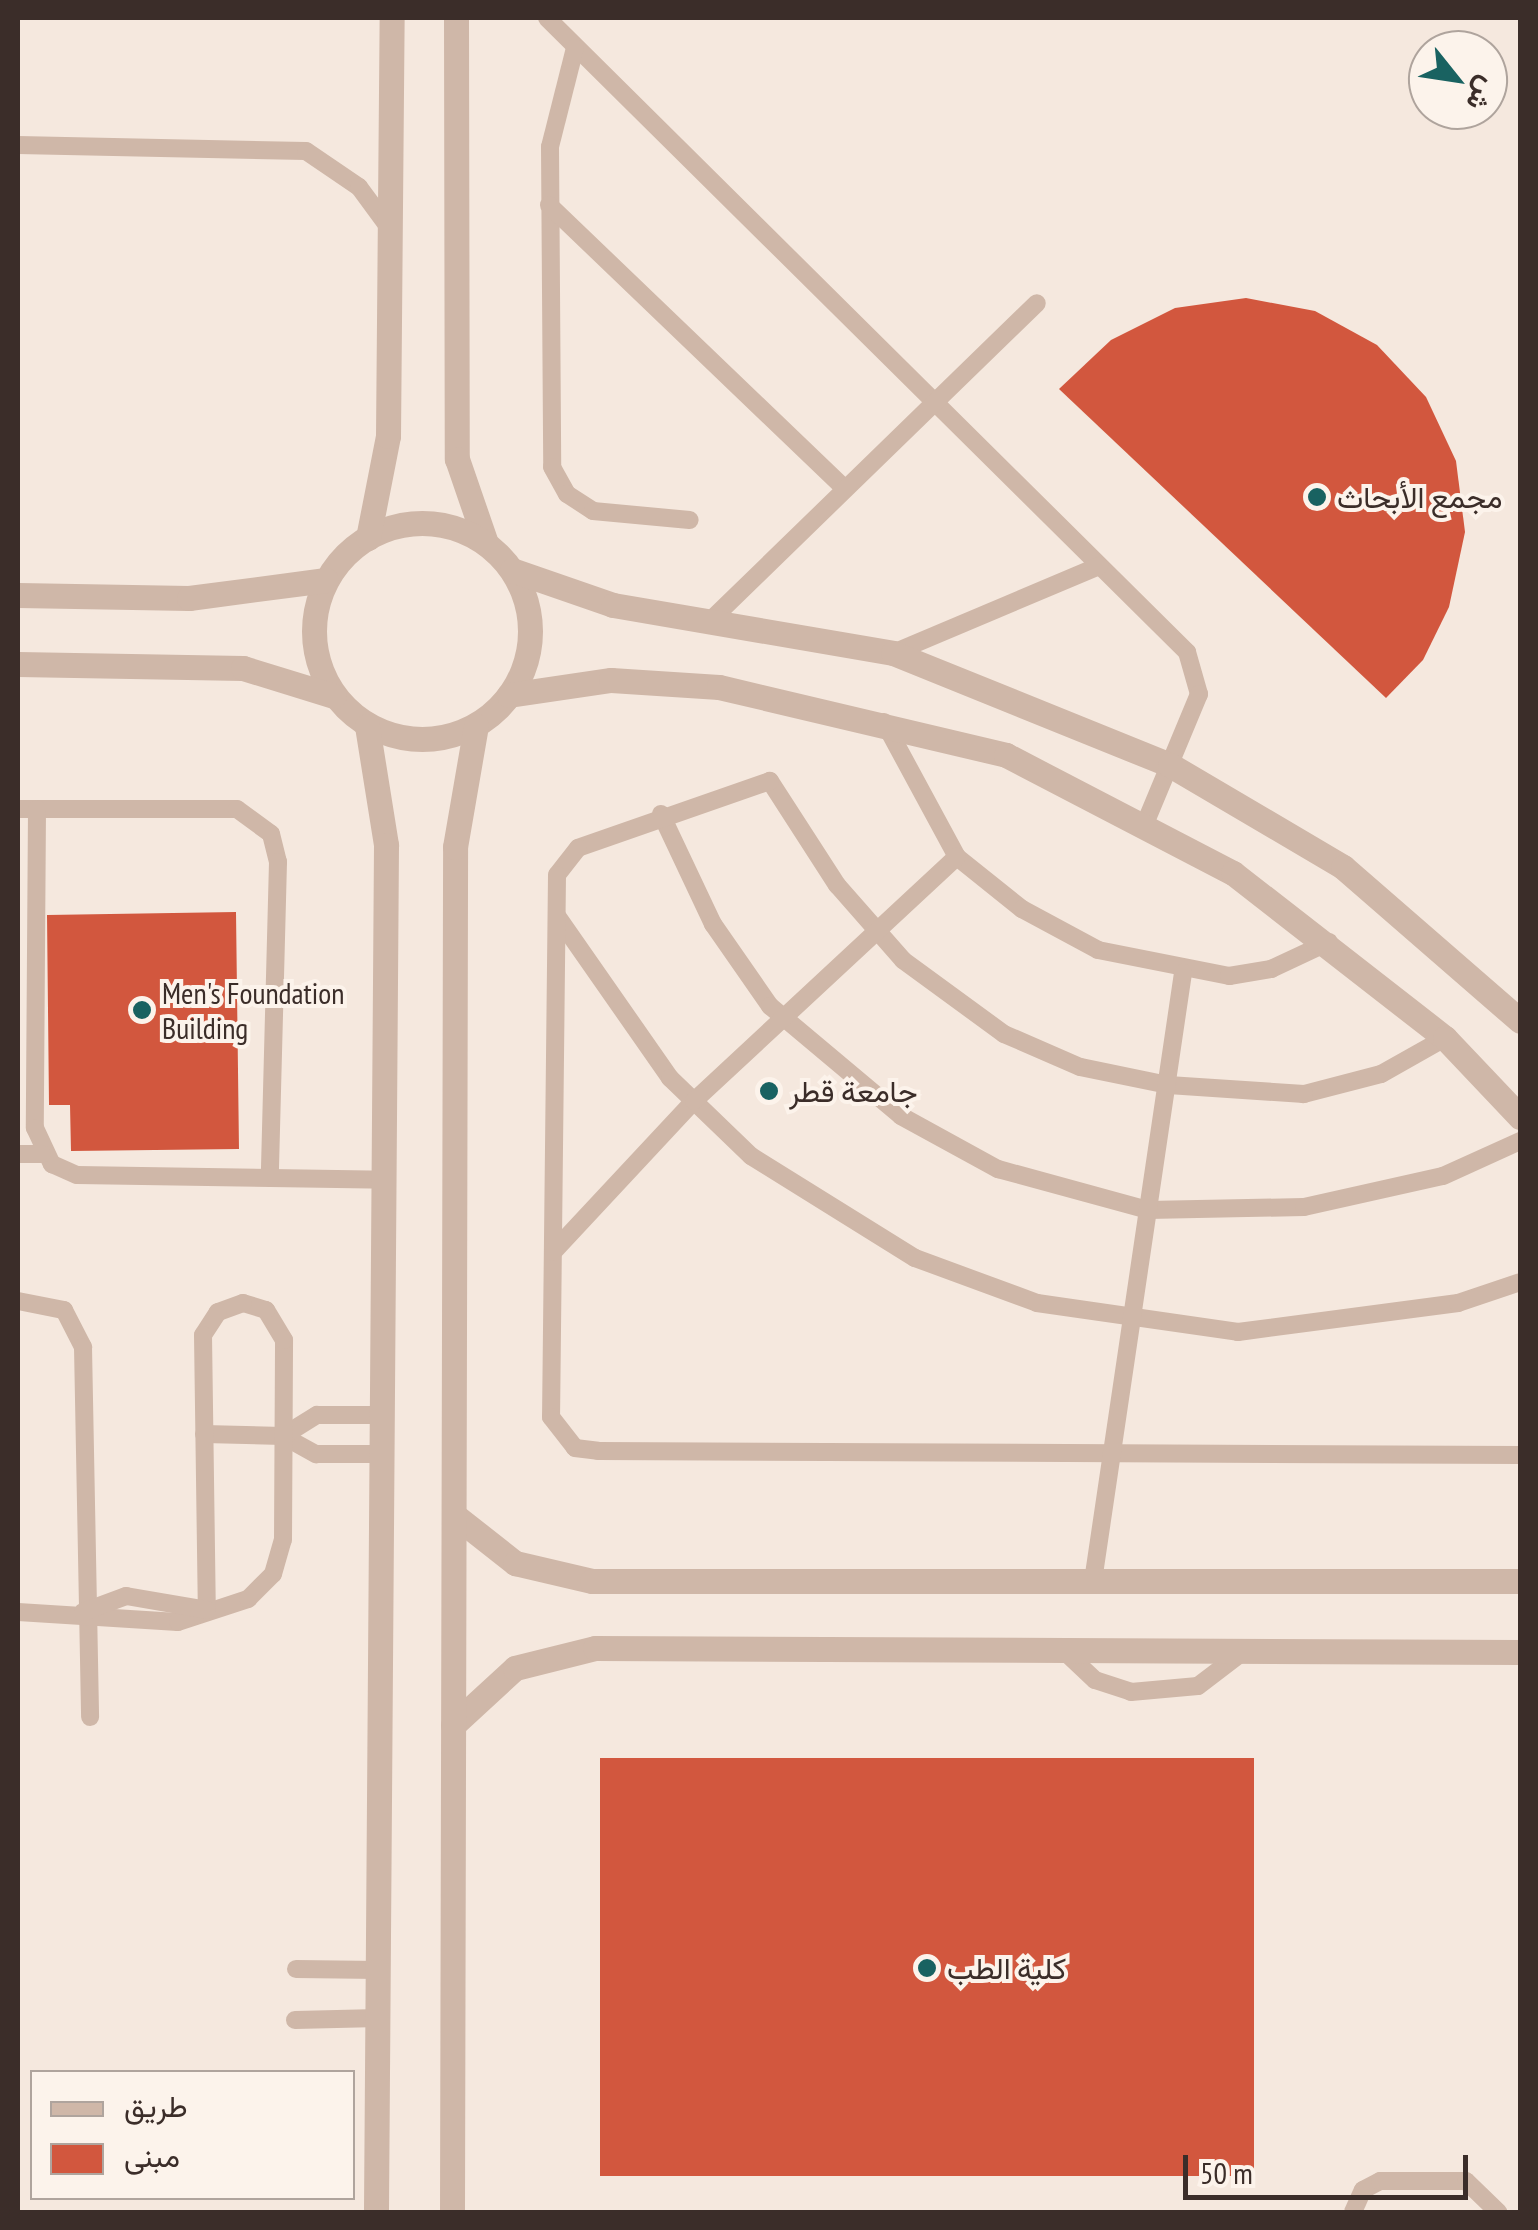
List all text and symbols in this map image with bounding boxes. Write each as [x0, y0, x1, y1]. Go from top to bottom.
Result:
north arrow [1408, 30, 1508, 130]
text: ش [1458, 70, 1507, 118]
place label: مجمع الأبحاث [1337, 479, 1502, 515]
marker: مجمع الأبحاث [1306, 486, 1328, 508]
place label: Men's Foundation Building [162, 975, 344, 1046]
marker: Men's Foundation Building [131, 999, 153, 1021]
place label: جامعة قطر [789, 1073, 918, 1109]
marker: جامعة قطر [758, 1080, 780, 1102]
place label: كلية الطب [947, 1950, 1066, 1986]
marker: كلية الطب [916, 1957, 938, 1979]
legend [30, 2070, 355, 2200]
text: طريق [124, 2086, 188, 2125]
scale bar [1188, 2135, 1473, 2197]
text: مبنى [124, 2136, 180, 2175]
text: 50 m [1200, 2153, 1253, 2192]

